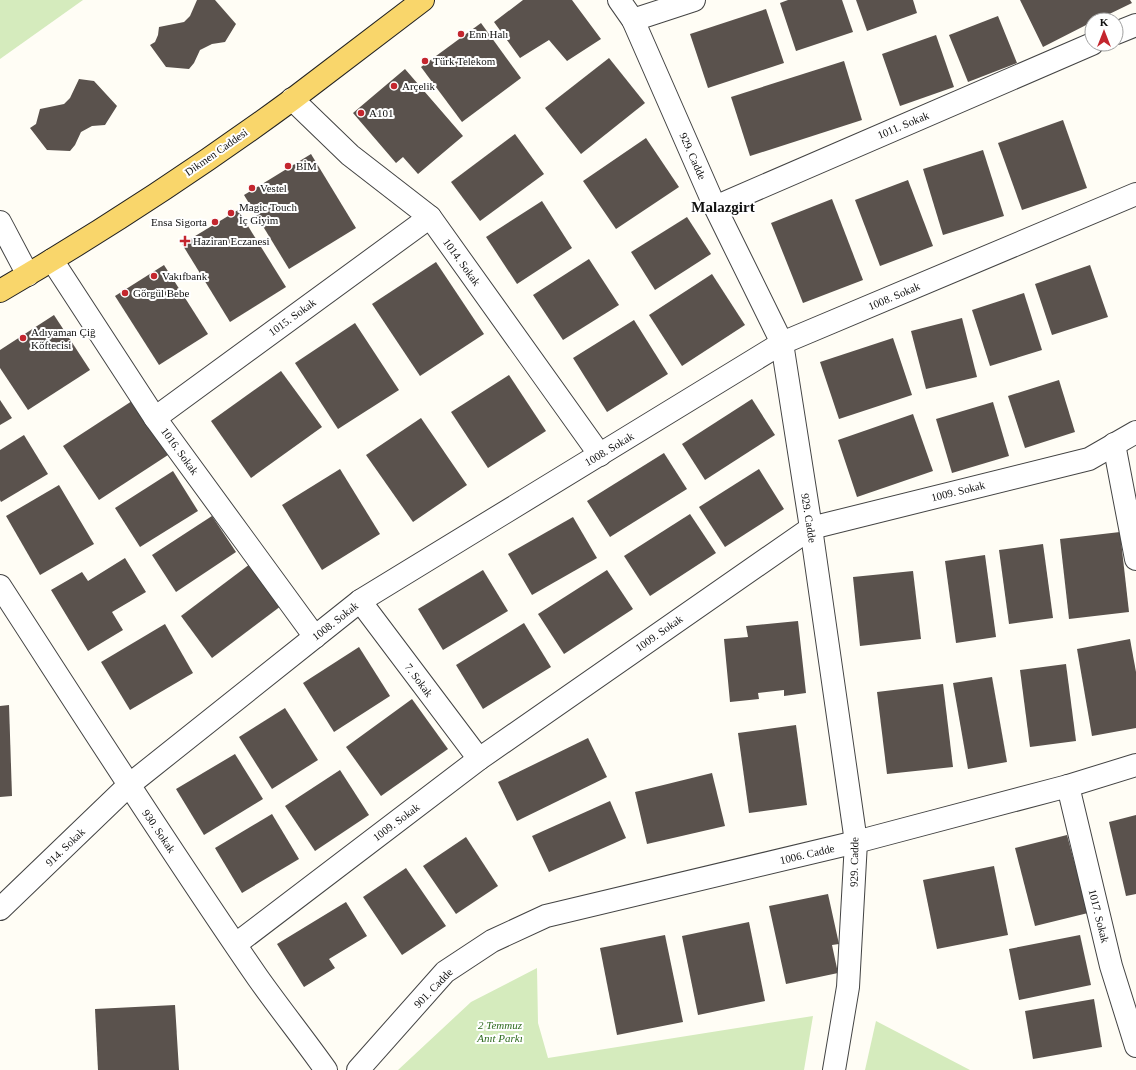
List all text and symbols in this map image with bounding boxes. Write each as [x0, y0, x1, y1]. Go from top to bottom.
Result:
north arrow [1084, 12, 1124, 52]
text: K [1100, 16, 1109, 28]
place label: Enn Halı [469, 28, 508, 40]
marker: Enn Halı [456, 29, 466, 39]
place label: Türk Telekom [433, 55, 496, 67]
marker: Türk Telekom [420, 56, 430, 66]
place label: Arçelik [402, 80, 435, 92]
marker: Arçelik [389, 81, 399, 91]
place label: A101 [369, 107, 393, 119]
marker: A101 [356, 108, 366, 118]
street label: 1011. Sokak [876, 109, 931, 141]
street label: Dikmen Caddesi [182, 126, 250, 178]
street label: 929. Cadde [677, 131, 709, 181]
place label: BİM [296, 160, 317, 172]
marker: BİM [283, 161, 293, 171]
place label: Vestel [260, 182, 287, 194]
marker: Vestel [247, 183, 257, 193]
district label: Malazgirt [691, 199, 755, 215]
place label: Magic Touch İç Giyim [239, 201, 297, 226]
marker: Magic Touch İç Giyim [226, 208, 236, 218]
place label: Ensa Sigorta [151, 216, 207, 228]
marker: Ensa Sigorta [210, 217, 220, 227]
place label: Haziran Eczanesi [193, 235, 270, 247]
marker: Haziran Eczanesi [180, 236, 190, 246]
street label: 1014. Sokak [441, 236, 483, 288]
place label: Vakıfbank [162, 270, 208, 282]
marker: Vakıfbank [149, 271, 159, 281]
street label: 1008. Sokak [866, 280, 922, 312]
place label: Görgül Bebe [133, 287, 189, 299]
marker: Görgül Bebe [120, 288, 130, 298]
street label: 1015. Sokak [266, 296, 318, 338]
place label: Adıyaman Çiğ Köftecisi [31, 326, 96, 351]
marker: Adıyaman Çiğ Köftecisi [18, 333, 28, 343]
street label: 1016. Sokak [159, 425, 201, 477]
street label: 1008. Sokak [582, 429, 636, 468]
street label: 1009. Sokak [930, 478, 987, 503]
street label: 929. Cadde [799, 492, 819, 544]
street label: 1008. Sokak [310, 599, 361, 643]
street label: 1009. Sokak [633, 612, 685, 654]
street label: 7. Sokak [403, 661, 436, 699]
street label: 1009. Sokak [370, 800, 422, 843]
street label: 930. Sokak [140, 807, 178, 855]
street label: 914. Sokak [43, 825, 87, 869]
street label: 929. Cadde [848, 837, 860, 887]
street label: 1006. Cadde [779, 842, 836, 866]
street label: 1017. Sokak [1087, 888, 1112, 945]
street label: 901. Cadde [411, 966, 455, 1010]
park label: 2 Temmuz Anıt Parkı [476, 1019, 523, 1044]

